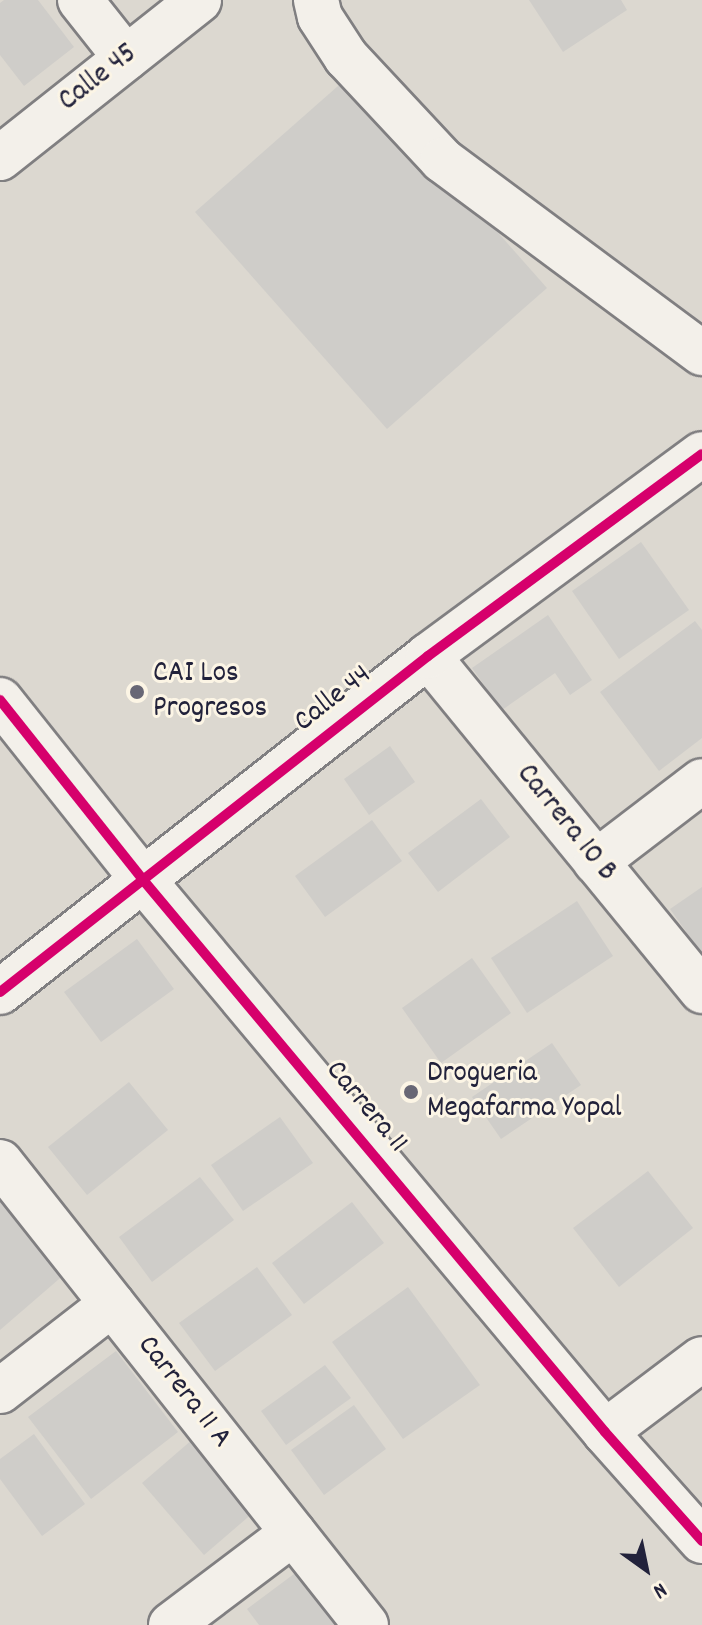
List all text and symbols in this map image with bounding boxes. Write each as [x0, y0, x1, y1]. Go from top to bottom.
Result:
street label: Calle 45 [53, 37, 145, 121]
place label: CAI Los Progresos [153, 657, 267, 728]
street label: Calle 44 [288, 659, 380, 741]
marker: CAI Los Progresos [128, 683, 146, 701]
street label: Carrera 10 B [507, 758, 623, 890]
street label: Carrera 11 [316, 1054, 414, 1162]
place label: Drogueria Megafarma Yopal [427, 1057, 622, 1128]
marker: Drogueria Megafarma Yopal [402, 1083, 420, 1101]
street label: Carrera 11 A [128, 1330, 238, 1456]
north arrow [606, 1529, 686, 1609]
text: N [646, 1574, 672, 1606]

